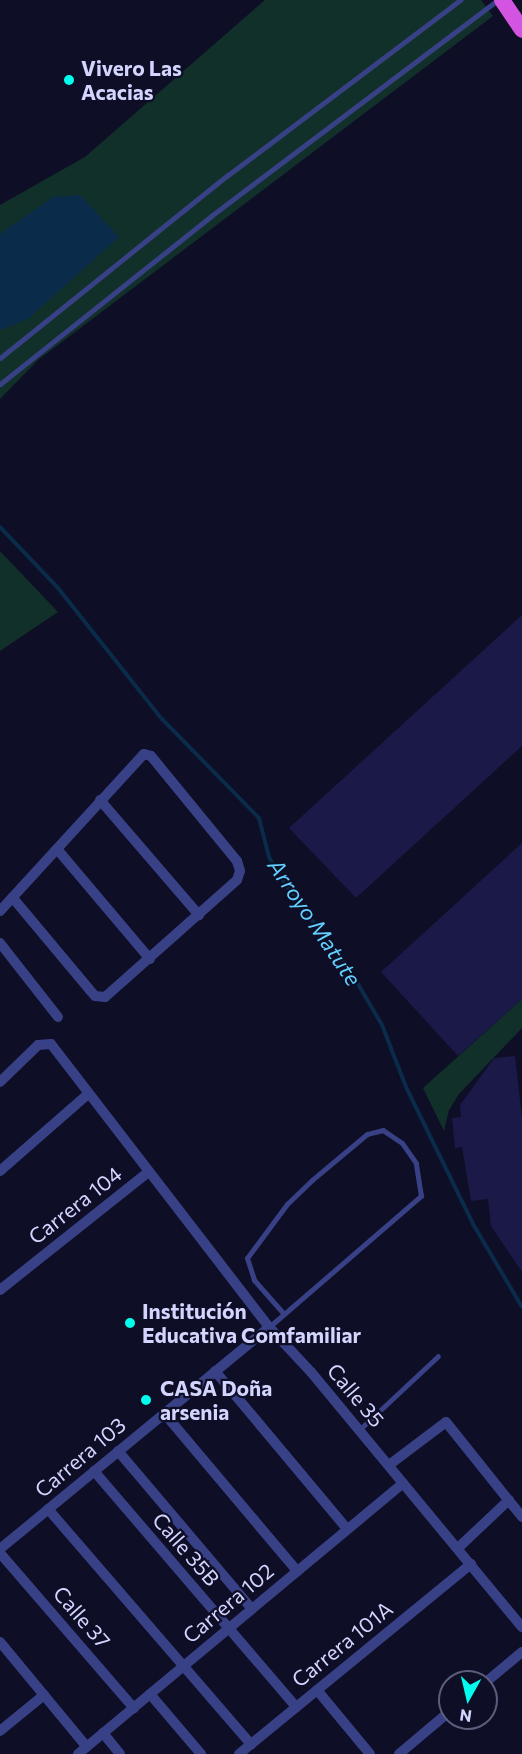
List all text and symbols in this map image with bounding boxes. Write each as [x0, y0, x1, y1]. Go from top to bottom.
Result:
place label: Vivero Las Acacias [81, 55, 182, 105]
marker: Vivero Las Acacias [62, 73, 76, 87]
water label: Arroyo Matute [263, 854, 367, 990]
street label: Carrera 104 [23, 1161, 127, 1249]
place label: Institución Educativa Comfamiliar [142, 1298, 361, 1348]
marker: Institución Educativa Comfamiliar [123, 1316, 137, 1330]
street label: Calle 35 [322, 1358, 390, 1432]
place label: CASA Doña arsenia [160, 1375, 272, 1425]
marker: CASA Doña arsenia [137, 1391, 155, 1409]
street label: Carrera 103 [30, 1412, 130, 1502]
street label: Calle 35B [147, 1507, 225, 1591]
street label: Carrera 102 [178, 1558, 278, 1648]
street label: Calle 37 [48, 1581, 116, 1653]
street label: Carrera 101A [287, 1596, 397, 1692]
north arrow [438, 1670, 498, 1730]
text: N [458, 1706, 473, 1727]

